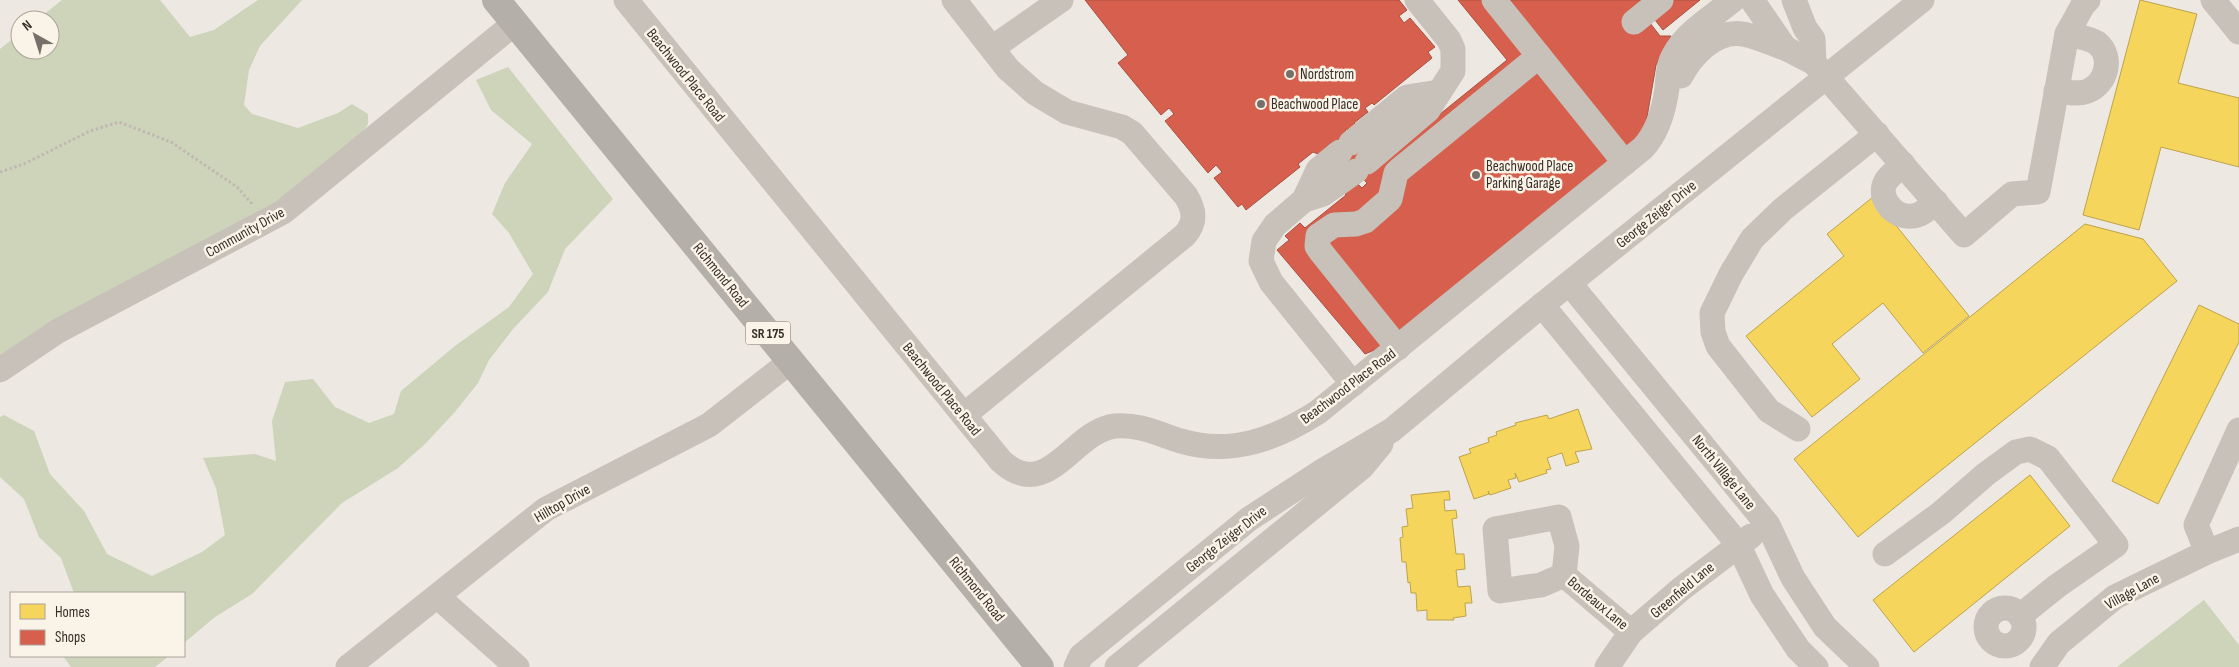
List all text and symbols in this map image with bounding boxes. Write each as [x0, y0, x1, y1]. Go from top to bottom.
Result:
north arrow [10, 10, 60, 60]
text: N [19, 16, 35, 34]
street label: Beachwood Place Road [642, 25, 729, 126]
place label: Nordstrom [1300, 65, 1354, 84]
marker: Nordstrom [1284, 68, 1296, 80]
place label: Beachwood Place [1271, 95, 1358, 114]
marker: Beachwood Place [1255, 98, 1267, 110]
place label: Beachwood Place Parking Garage [1486, 157, 1573, 193]
marker: Beachwood Place Parking Garage [1470, 169, 1482, 181]
street label: George Zeiger Drive [1612, 176, 1700, 252]
street label: Community Drive [203, 203, 288, 262]
street label: Richmond Road [689, 239, 753, 312]
road number: SR 175 [746, 322, 790, 344]
street label: Beachwood Place Road [898, 339, 985, 440]
street label: Beachwood Place Road [1297, 344, 1400, 428]
street label: North Village Lane [1688, 431, 1760, 514]
street label: Hilltop Drive [531, 480, 594, 527]
street label: George Zeiger Drive [1182, 502, 1271, 577]
street label: Richmond Road [945, 553, 1009, 626]
street label: Greenfield Lane [1646, 558, 1718, 623]
street label: Village Lane [2102, 569, 2163, 614]
street label: Bordeaux Lane [1564, 573, 1632, 634]
legend [10, 592, 185, 657]
text: Homes [55, 603, 90, 622]
text: Shops [55, 628, 86, 647]

